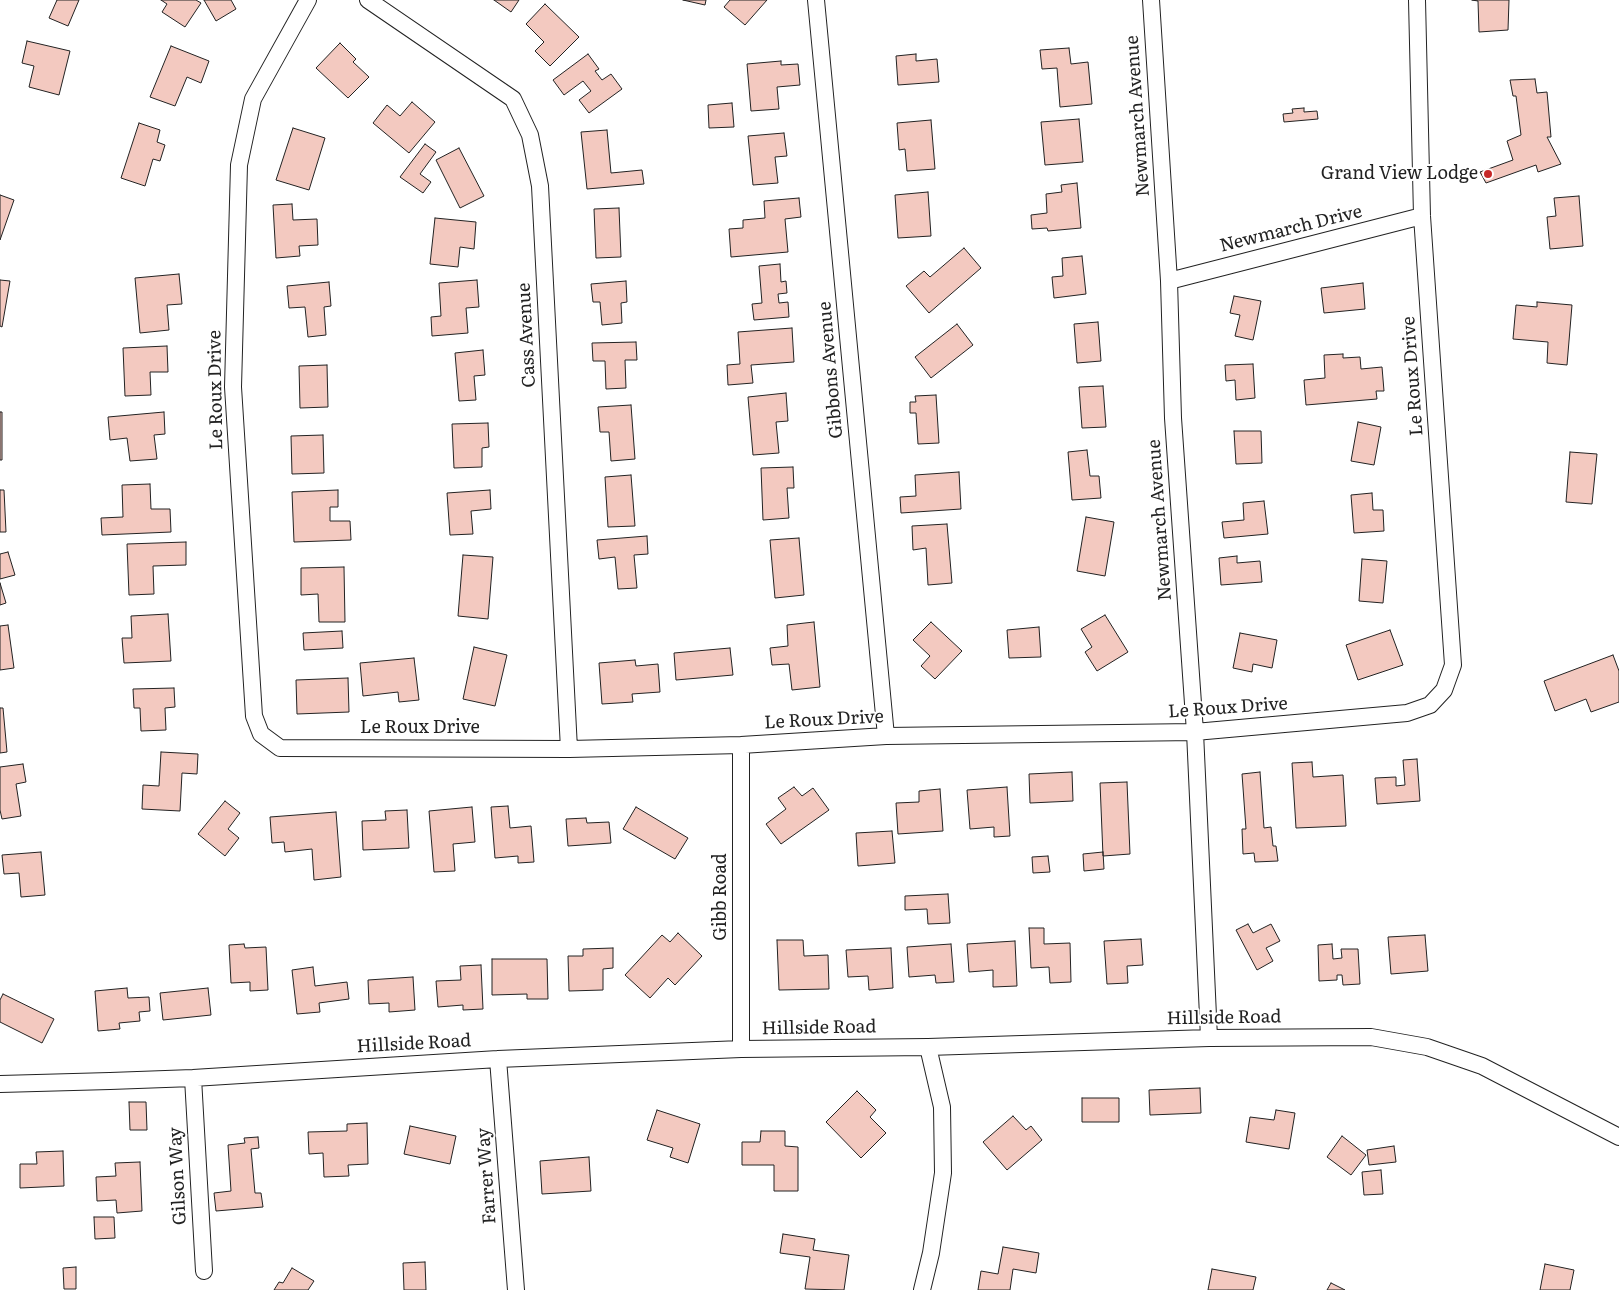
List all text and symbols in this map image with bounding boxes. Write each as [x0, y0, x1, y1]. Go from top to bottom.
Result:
street label: Newmarch Avenue [1122, 35, 1154, 197]
place label: Grand View Lodge [1321, 163, 1478, 185]
marker: Grand View Lodge [1482, 168, 1494, 180]
street label: Newmarch Drive [1218, 201, 1364, 257]
street label: Cass Avenue [513, 282, 541, 388]
street label: Gibbons Avenue [814, 301, 848, 439]
street label: Le Roux Drive [1398, 315, 1428, 437]
street label: Le Roux Drive [204, 330, 228, 450]
street label: Newmarch Avenue [1144, 439, 1176, 601]
street label: Le Roux Drive [1167, 693, 1289, 723]
street label: Le Roux Drive [764, 706, 884, 734]
street label: Le Roux Drive [360, 717, 480, 739]
street label: Gibb Road [710, 853, 732, 941]
street label: Hillside Road [1166, 1006, 1282, 1030]
street label: Hillside Road [761, 1016, 877, 1040]
street label: Hillside Road [356, 1030, 472, 1058]
street label: Gilson Way [165, 1126, 191, 1226]
street label: Farrer Way [473, 1127, 501, 1225]

